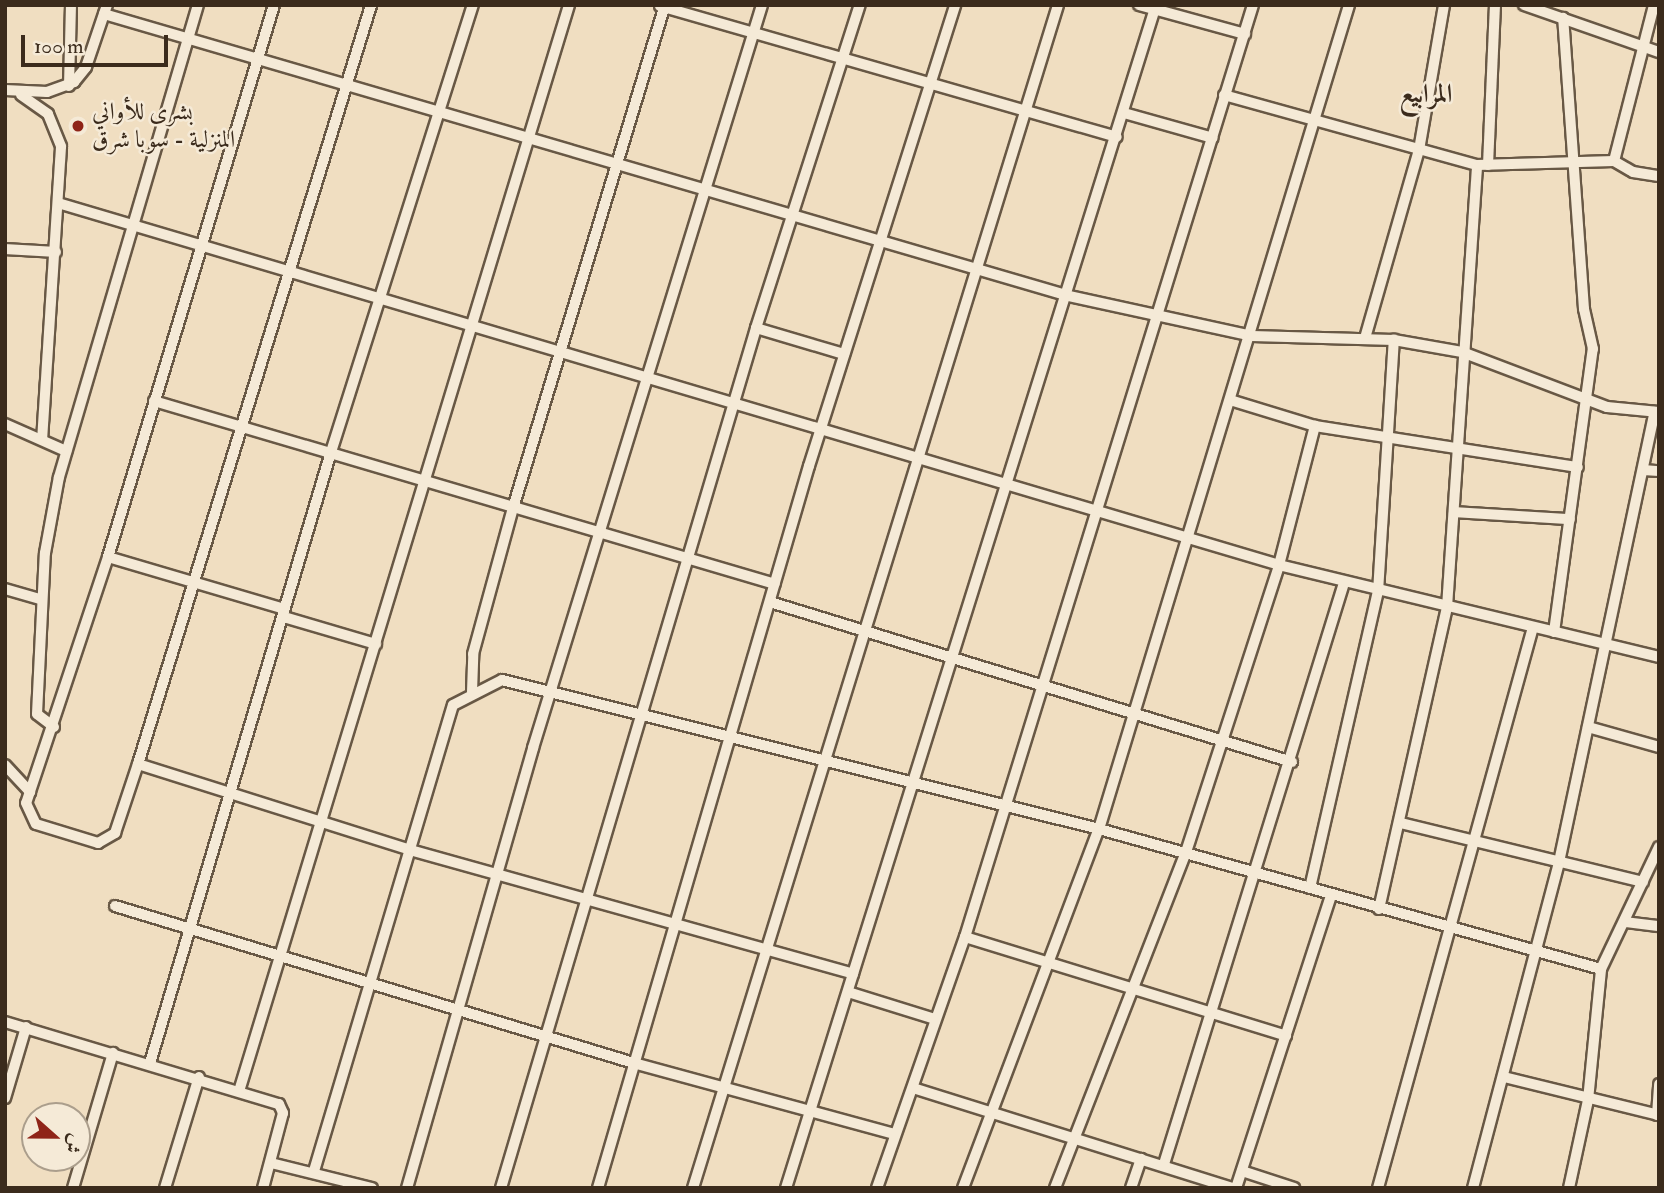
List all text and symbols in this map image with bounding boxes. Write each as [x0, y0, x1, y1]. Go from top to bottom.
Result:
scale bar [24, 21, 172, 65]
text: 100 m [34, 33, 84, 60]
district label: المرابيع [1399, 79, 1453, 111]
place label: بشرى للأواني المنزلية - سوبا شرق [92, 98, 235, 154]
marker: بشرى للأواني المنزلية - سوبا شرق [70, 118, 86, 134]
north arrow [21, 1102, 91, 1172]
text: ش [59, 1131, 88, 1157]

